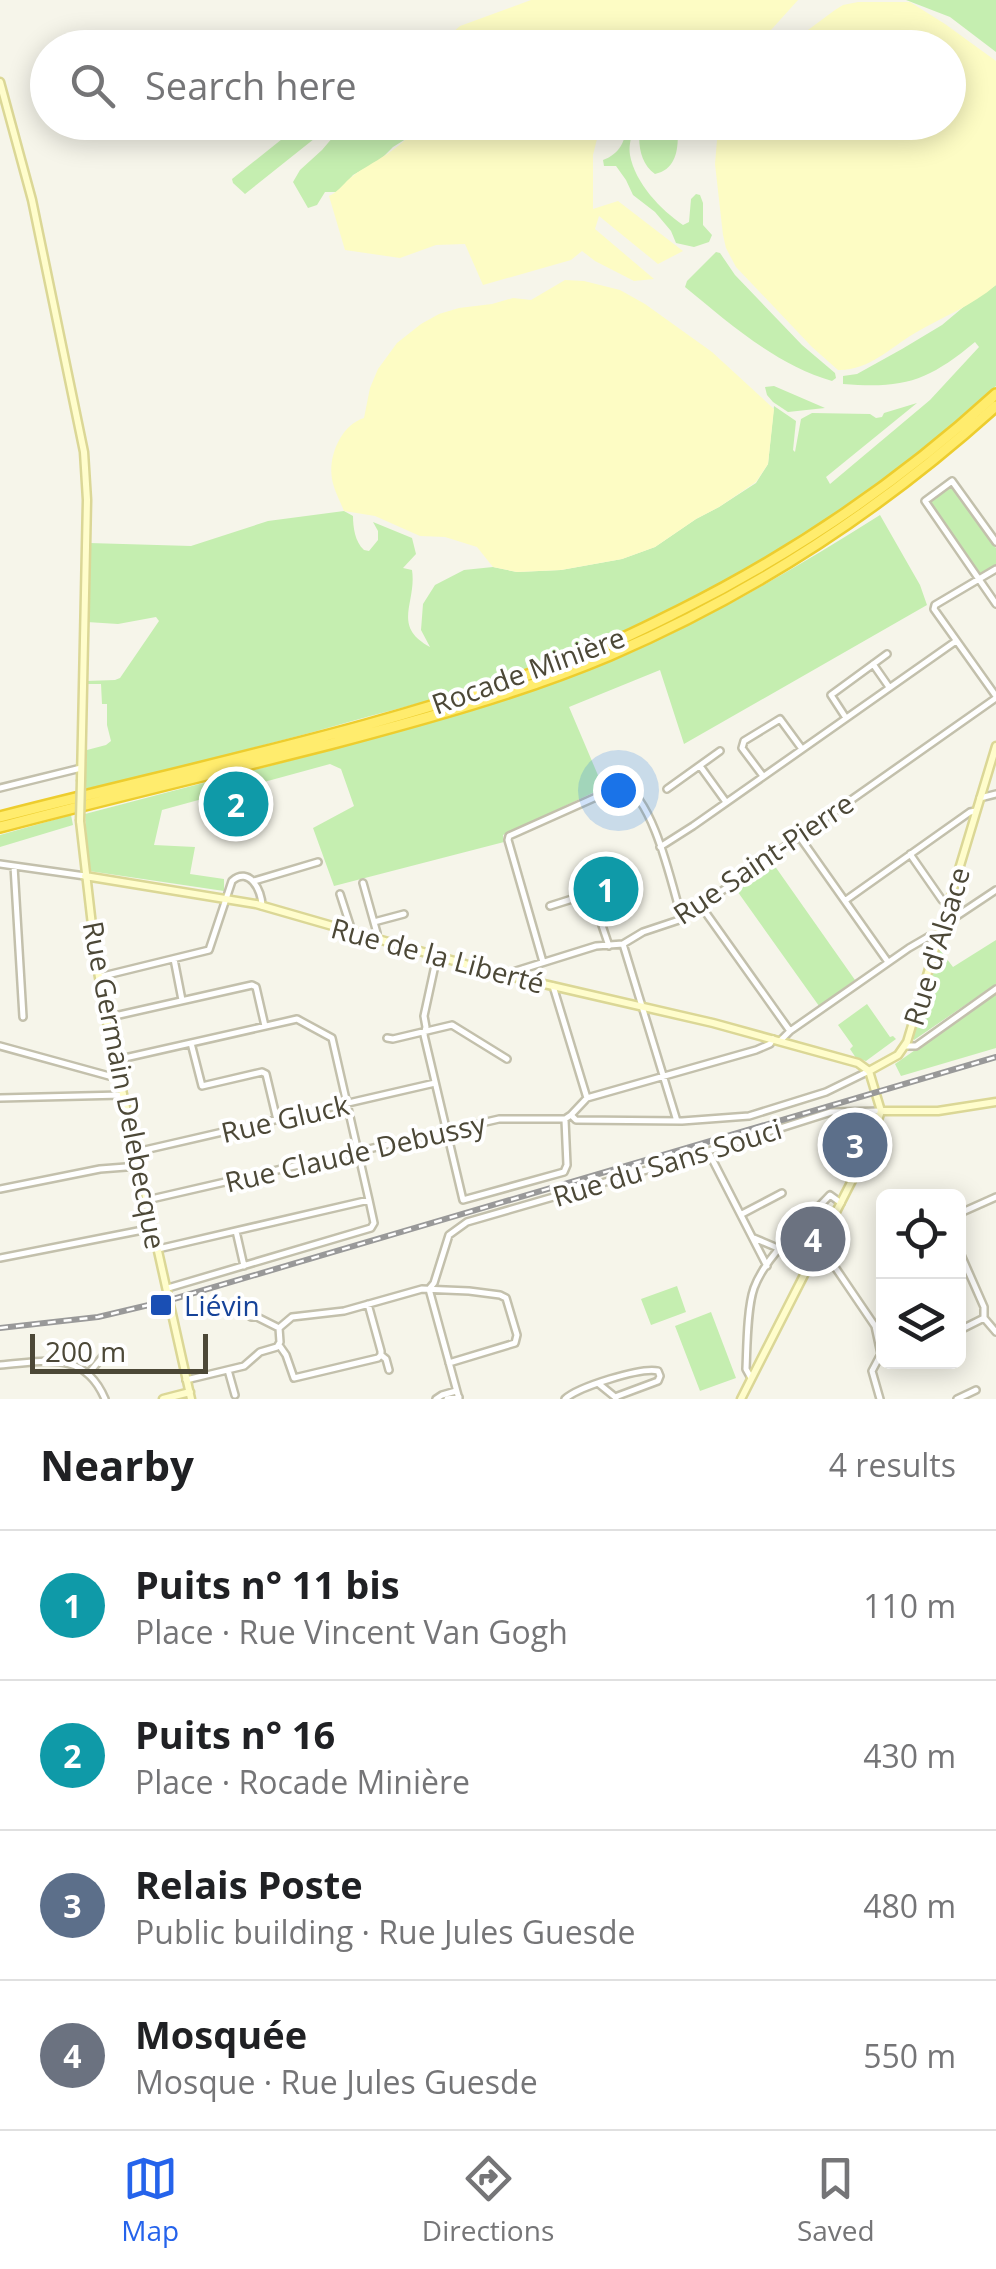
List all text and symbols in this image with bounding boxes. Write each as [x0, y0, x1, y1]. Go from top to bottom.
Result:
search box [30, 30, 966, 140]
icon: search [65, 58, 120, 113]
text: Search here [145, 59, 357, 111]
street label: Rocade Minière [426, 617, 630, 723]
your location [593, 765, 644, 816]
pin: 2 [204, 766, 268, 842]
street label: Rue Saint-Pierre [665, 784, 861, 932]
pin: 1 [574, 852, 638, 926]
street label: Rue d'Alsace [894, 862, 978, 1030]
street label: Rue de la Liberté [327, 908, 549, 1002]
street label: Rue Germain Delebecque [75, 918, 175, 1252]
street label: Rue Gluck [217, 1085, 353, 1151]
street label: Rue Claude Debussy [221, 1103, 490, 1200]
pin: 3 [822, 1108, 888, 1182]
street label: Rue du Sans Souci [548, 1109, 786, 1215]
map controls [876, 1189, 966, 1369]
button: locate [876, 1189, 966, 1279]
pin: 4 [780, 1202, 846, 1276]
button: layers [876, 1279, 966, 1369]
place label: Liévin [184, 1286, 260, 1324]
marker: Liévin [148, 1292, 174, 1318]
scale bar [30, 1329, 208, 1374]
text: 200 m [45, 1332, 126, 1370]
text: Nearby [40, 1436, 194, 1493]
text: 4 results [829, 1443, 956, 1486]
text: Puits n° 11 bis [135, 1558, 400, 1610]
text: 1 [63, 1584, 82, 1627]
text: 110 m [863, 1584, 956, 1627]
text: Place · Rue Vincent Van Gogh [135, 1610, 568, 1653]
text: Puits n° 16 [135, 1708, 335, 1760]
text: 2 [63, 1734, 82, 1777]
text: 430 m [863, 1734, 956, 1777]
text: Place · Rocade Minière [135, 1760, 470, 1803]
text: Relais Poste [135, 1858, 363, 1910]
text: 3 [63, 1884, 82, 1927]
text: 480 m [863, 1884, 956, 1927]
text: Public building · Rue Jules Guesde [135, 1910, 635, 1953]
text: Mosquée [135, 2008, 307, 2060]
text: 4 [63, 2034, 82, 2077]
text: 550 m [863, 2034, 956, 2077]
text: Mosque · Rue Jules Guesde [135, 2060, 538, 2103]
tab: Map [121, 2151, 179, 2249]
tab: Directions [422, 2151, 554, 2249]
tab: Saved [797, 2151, 875, 2249]

